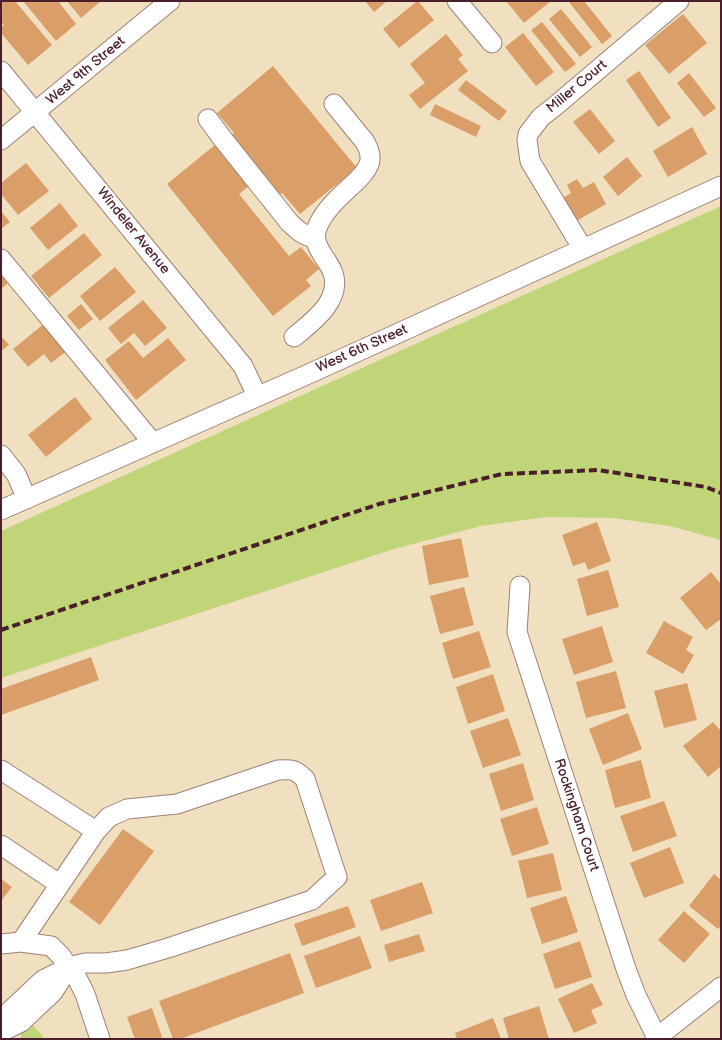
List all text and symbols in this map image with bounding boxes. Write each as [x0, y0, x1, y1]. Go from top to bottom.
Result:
street label: West 9th Street [43, 33, 129, 109]
street label: Miller Court [543, 57, 611, 117]
street label: Windeler Avenue [93, 184, 173, 278]
street label: West 6th Street [314, 321, 410, 377]
street label: Rockingham Court [550, 757, 602, 873]

